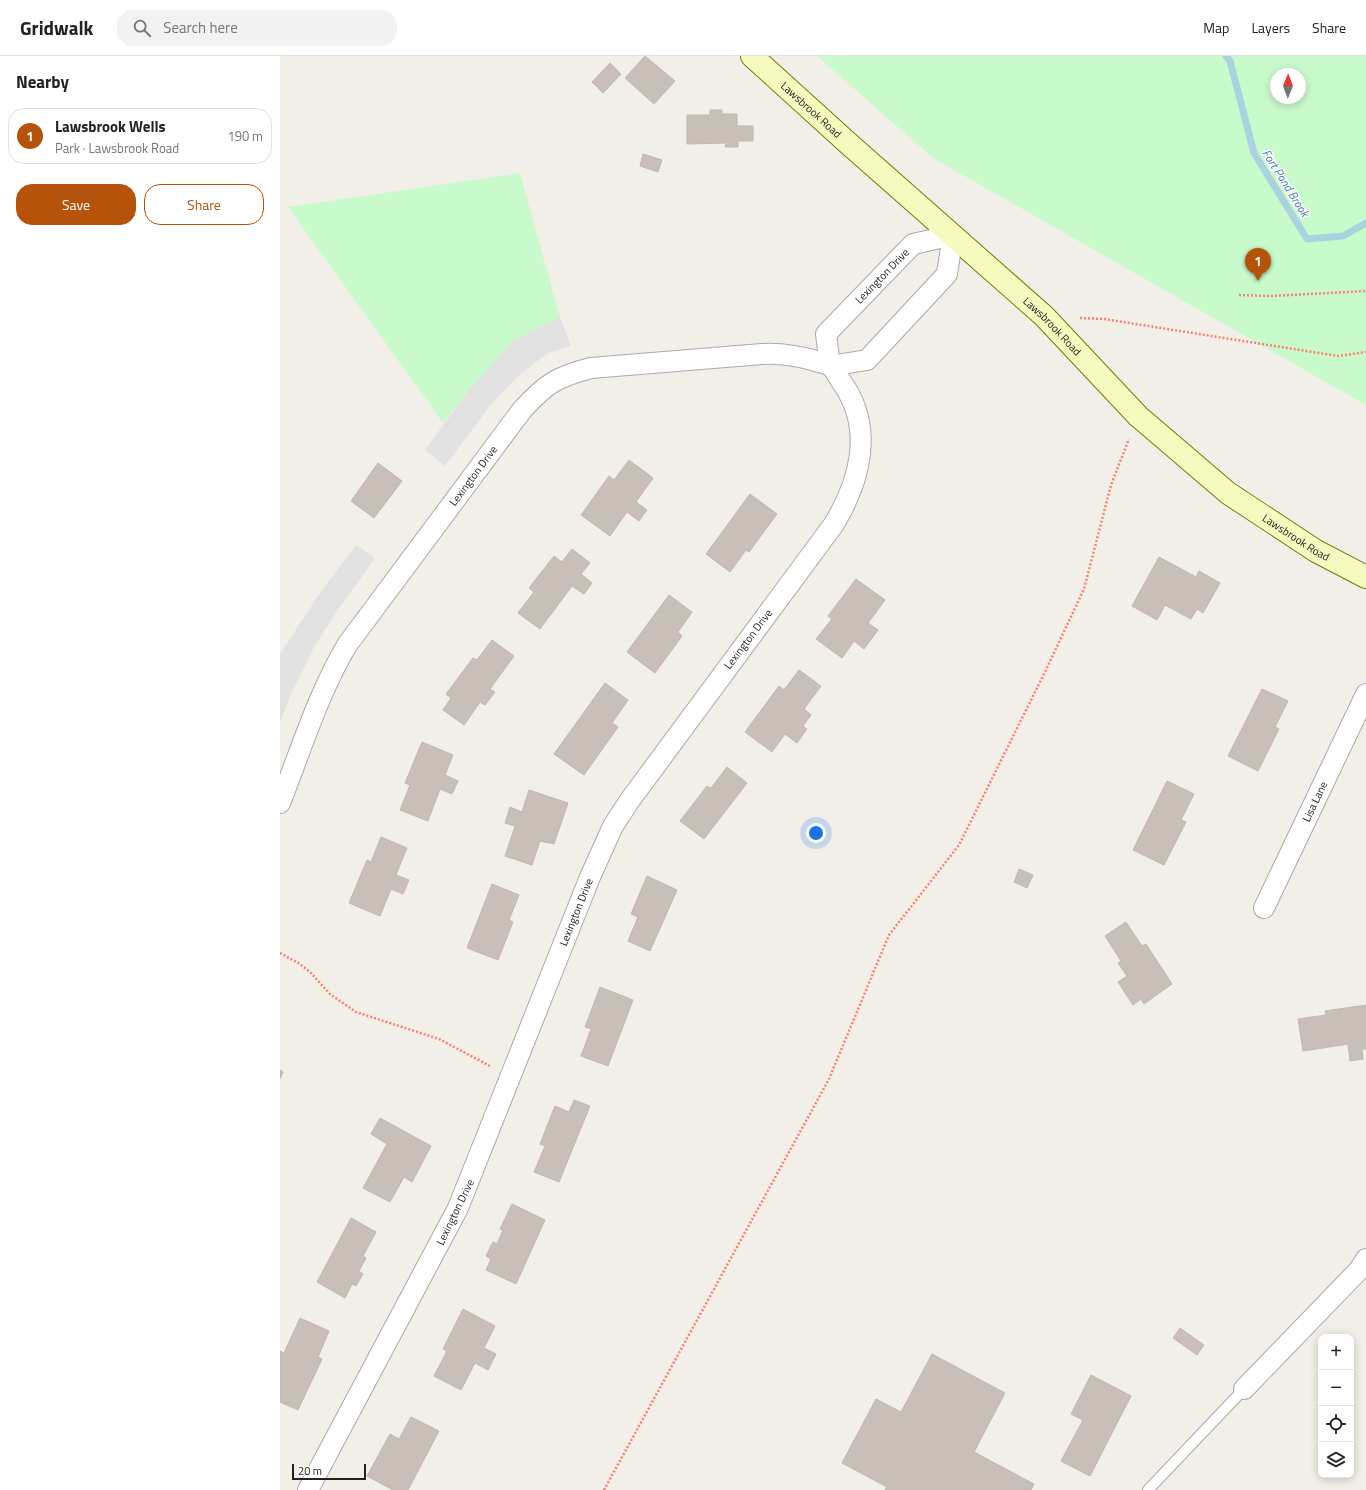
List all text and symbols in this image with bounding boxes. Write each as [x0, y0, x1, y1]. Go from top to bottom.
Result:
search box [117, 10, 397, 46]
text: Gridwalk [20, 13, 93, 42]
text: Search here [163, 16, 238, 39]
icon: search [131, 17, 153, 39]
text: Map [1203, 17, 1229, 38]
text: Layers [1251, 17, 1290, 38]
text: Share [1312, 17, 1346, 38]
north arrow [1270, 68, 1306, 104]
text: Nearby [16, 69, 69, 95]
street label: Lawsbrook Road [777, 78, 845, 142]
text: Lawsbrook Wells [55, 115, 166, 138]
text: 1 [26, 126, 34, 146]
text: 190 m [227, 126, 263, 146]
text: Park · Lawsbrook Road [55, 138, 179, 158]
water label: Fort Pond Brook [1258, 145, 1315, 222]
button: Save [16, 184, 136, 225]
button: Share [144, 184, 264, 225]
street label: Lexington Drive [851, 244, 913, 307]
pin: 1 [1245, 248, 1271, 281]
street label: Lawsbrook Road [1020, 293, 1085, 359]
street label: Lexington Drive [445, 442, 501, 509]
street label: Lawsbrook Road [1259, 510, 1333, 565]
street label: Lexington Drive [720, 605, 776, 672]
street label: Lisa Lane [1298, 778, 1331, 824]
your location [806, 823, 826, 843]
street label: Lexington Drive [555, 875, 597, 948]
street label: Lexington Drive [432, 1176, 478, 1248]
map controls [1318, 1334, 1354, 1478]
button: + [1318, 1334, 1354, 1370]
button: − [1318, 1370, 1354, 1406]
button: locate [1318, 1406, 1354, 1442]
button: layers [1318, 1442, 1354, 1478]
scale bar [292, 1462, 366, 1481]
text: 20 m [298, 1463, 322, 1479]

